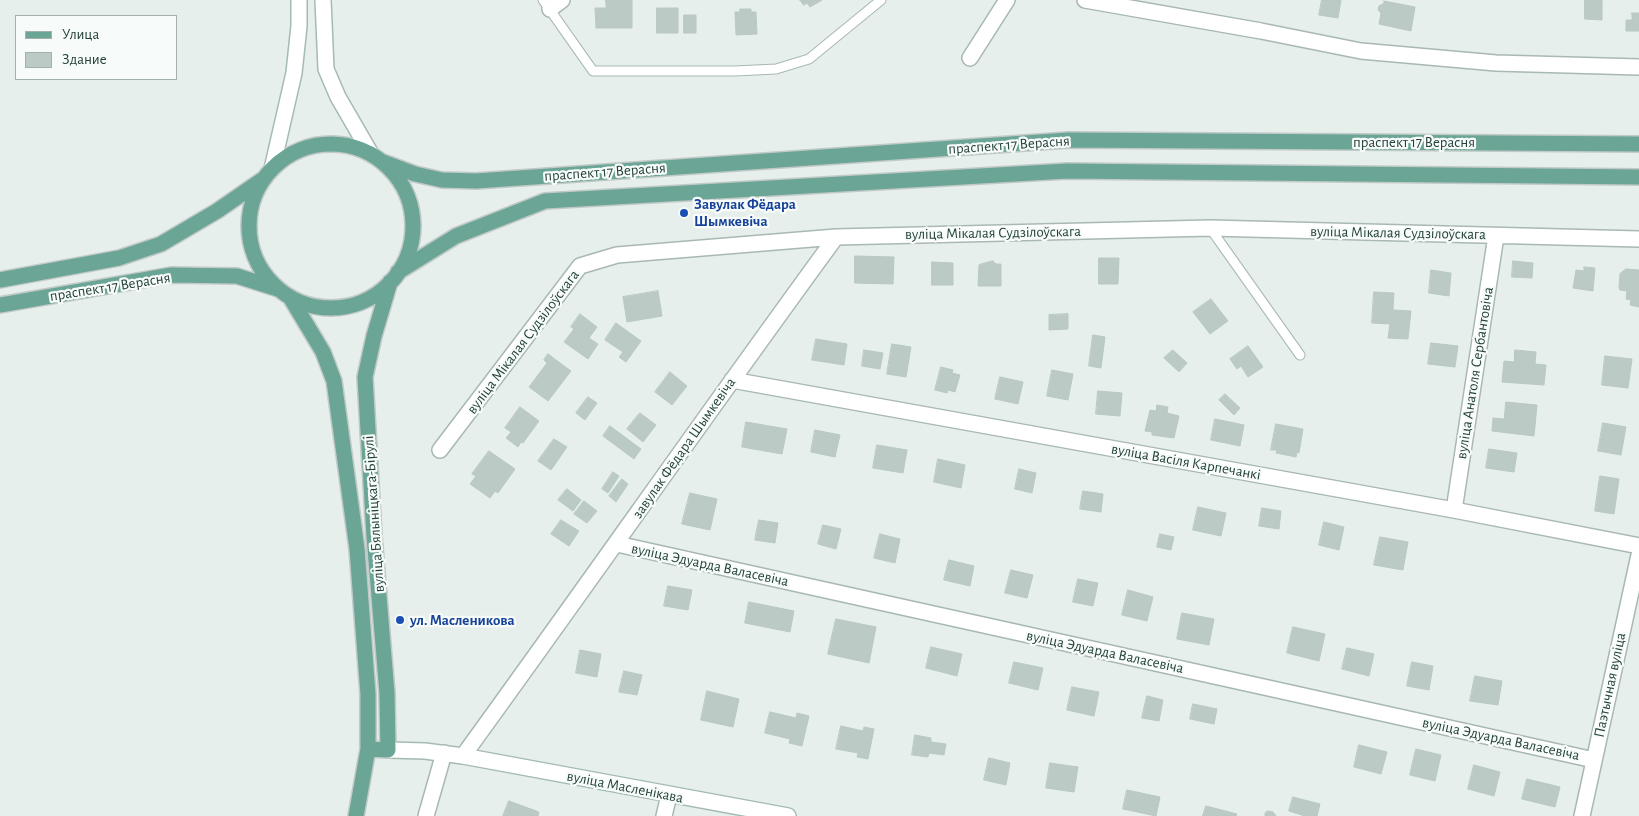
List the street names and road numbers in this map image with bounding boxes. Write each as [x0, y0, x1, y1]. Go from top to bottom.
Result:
street label: праспект 17 Верасня [948, 132, 1070, 158]
street label: праспект 17 Верасня [1353, 133, 1475, 151]
street label: праспект 17 Верасня [544, 159, 666, 185]
street label: вуліца Мікалая Судзілоўскага [905, 222, 1081, 244]
street label: вуліца Мікалая Судзілоўскага [1310, 222, 1486, 244]
street label: вуліца Мікалая Судзілоўскага [463, 266, 583, 418]
street label: праспект 17 Верасня [48, 269, 172, 305]
street label: вуліца Анатоля Сербантовіча [1452, 286, 1498, 460]
street label: завулак Фёдара Шымкевіча [628, 374, 740, 522]
street label: вуліца Бялыніцкага-Бірулі [360, 435, 388, 593]
street label: вуліца Васіля Карпечанкі [1110, 440, 1262, 484]
street label: вуліца Эдуарда Валасевіча [630, 540, 790, 590]
street label: вуліца Эдуарда Валасевіча [1025, 627, 1185, 677]
street label: Паэтычная вуліца [1590, 631, 1630, 739]
street label: вуліца Эдуарда Валасевіча [1421, 714, 1581, 764]
street label: вуліца Масленікава [565, 767, 685, 807]

